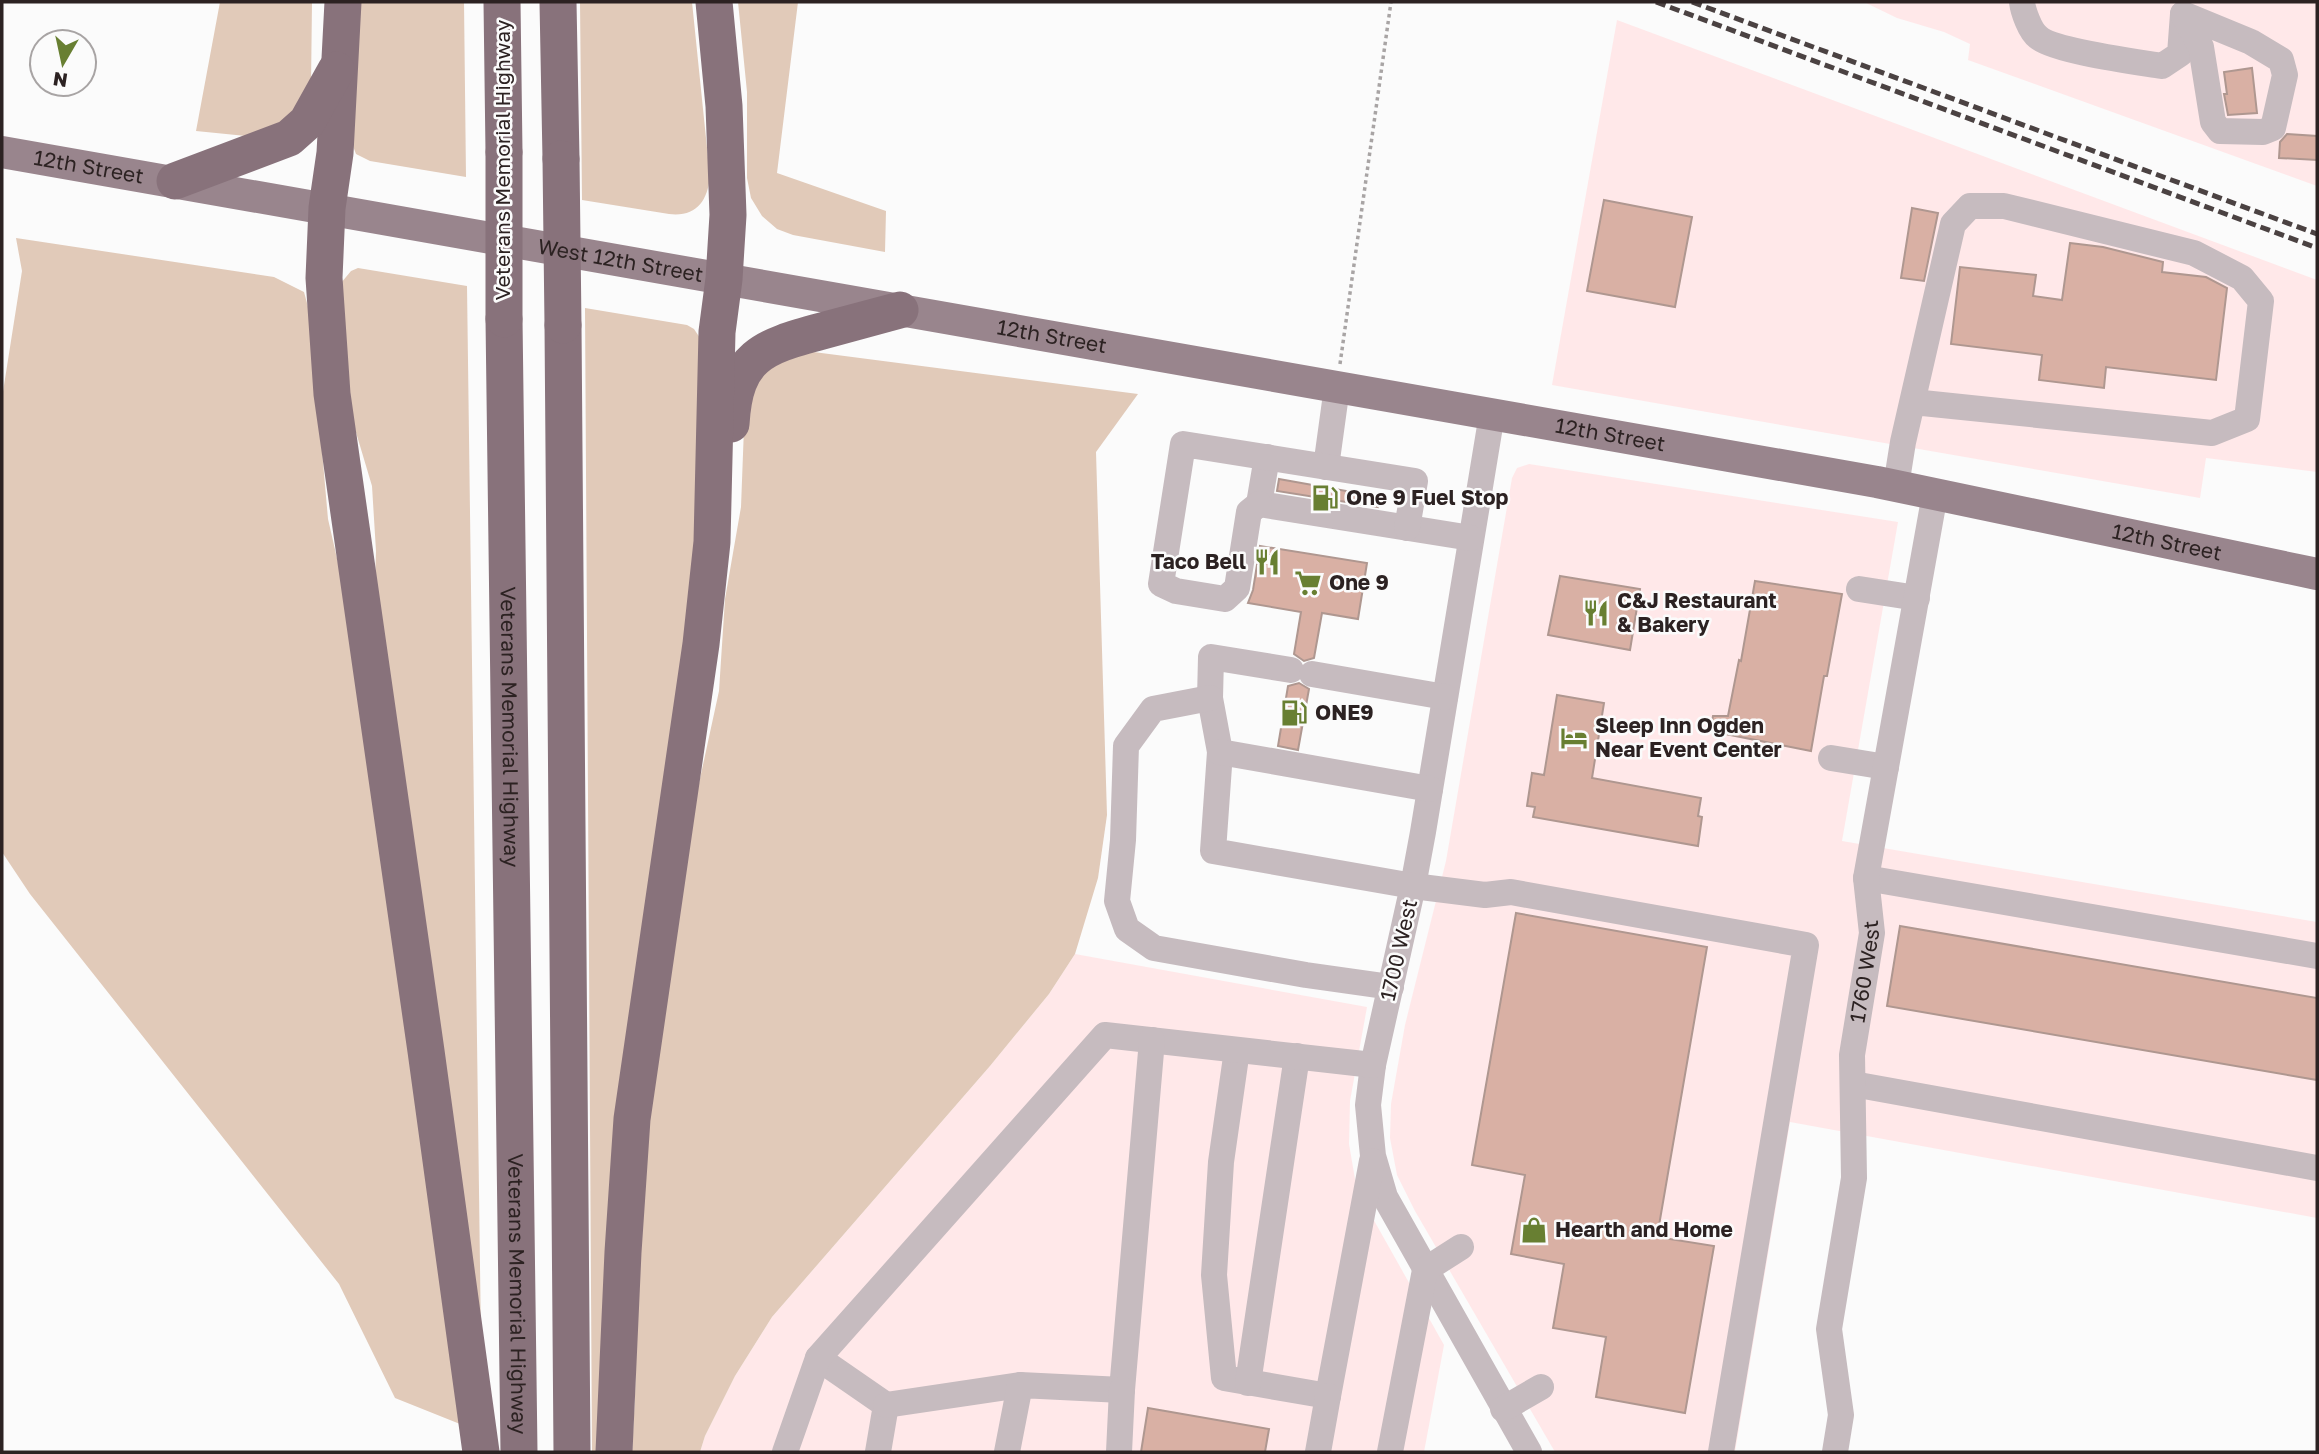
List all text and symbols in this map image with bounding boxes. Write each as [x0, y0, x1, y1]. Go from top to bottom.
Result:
street label: Veterans Memorial Highway [489, 19, 515, 300]
north arrow [28, 28, 98, 98]
text: N [51, 68, 69, 93]
street label: 12th Street [32, 144, 146, 189]
street label: West 12th Street [536, 233, 705, 287]
street label: 12th Street [995, 313, 1109, 358]
street label: 12th Street [1553, 412, 1667, 457]
fuel station icon: One 9 Fuel Stop [1310, 483, 1340, 513]
place label: One 9 Fuel Stop [1346, 484, 1509, 510]
street label: 12th Street [2110, 518, 2224, 566]
restaurant icon: Taco Bell [1252, 547, 1282, 577]
place label: Taco Bell [1151, 548, 1246, 574]
supermarket icon: One 9 [1293, 568, 1323, 598]
place label: One 9 [1329, 569, 1389, 595]
street label: Veterans Memorial Highway [496, 586, 525, 868]
place label: C&J Restaurant & Bakery [1617, 587, 1777, 637]
restaurant icon: C&J Restaurant & Bakery [1581, 598, 1611, 628]
fuel station icon: ONE9 [1279, 698, 1309, 728]
place label: ONE9 [1315, 699, 1374, 725]
place label: Sleep Inn Ogden Near Event Center [1595, 712, 1782, 762]
hotel icon: Sleep Inn Ogden Near Event Center [1559, 723, 1589, 753]
street label: 1700 West [1374, 896, 1422, 1003]
street label: 1760 West [1844, 919, 1885, 1024]
street label: Veterans Memorial Highway [503, 1153, 533, 1435]
shop icon: Hearth and Home [1519, 1215, 1549, 1245]
place label: Hearth and Home [1555, 1216, 1733, 1242]

